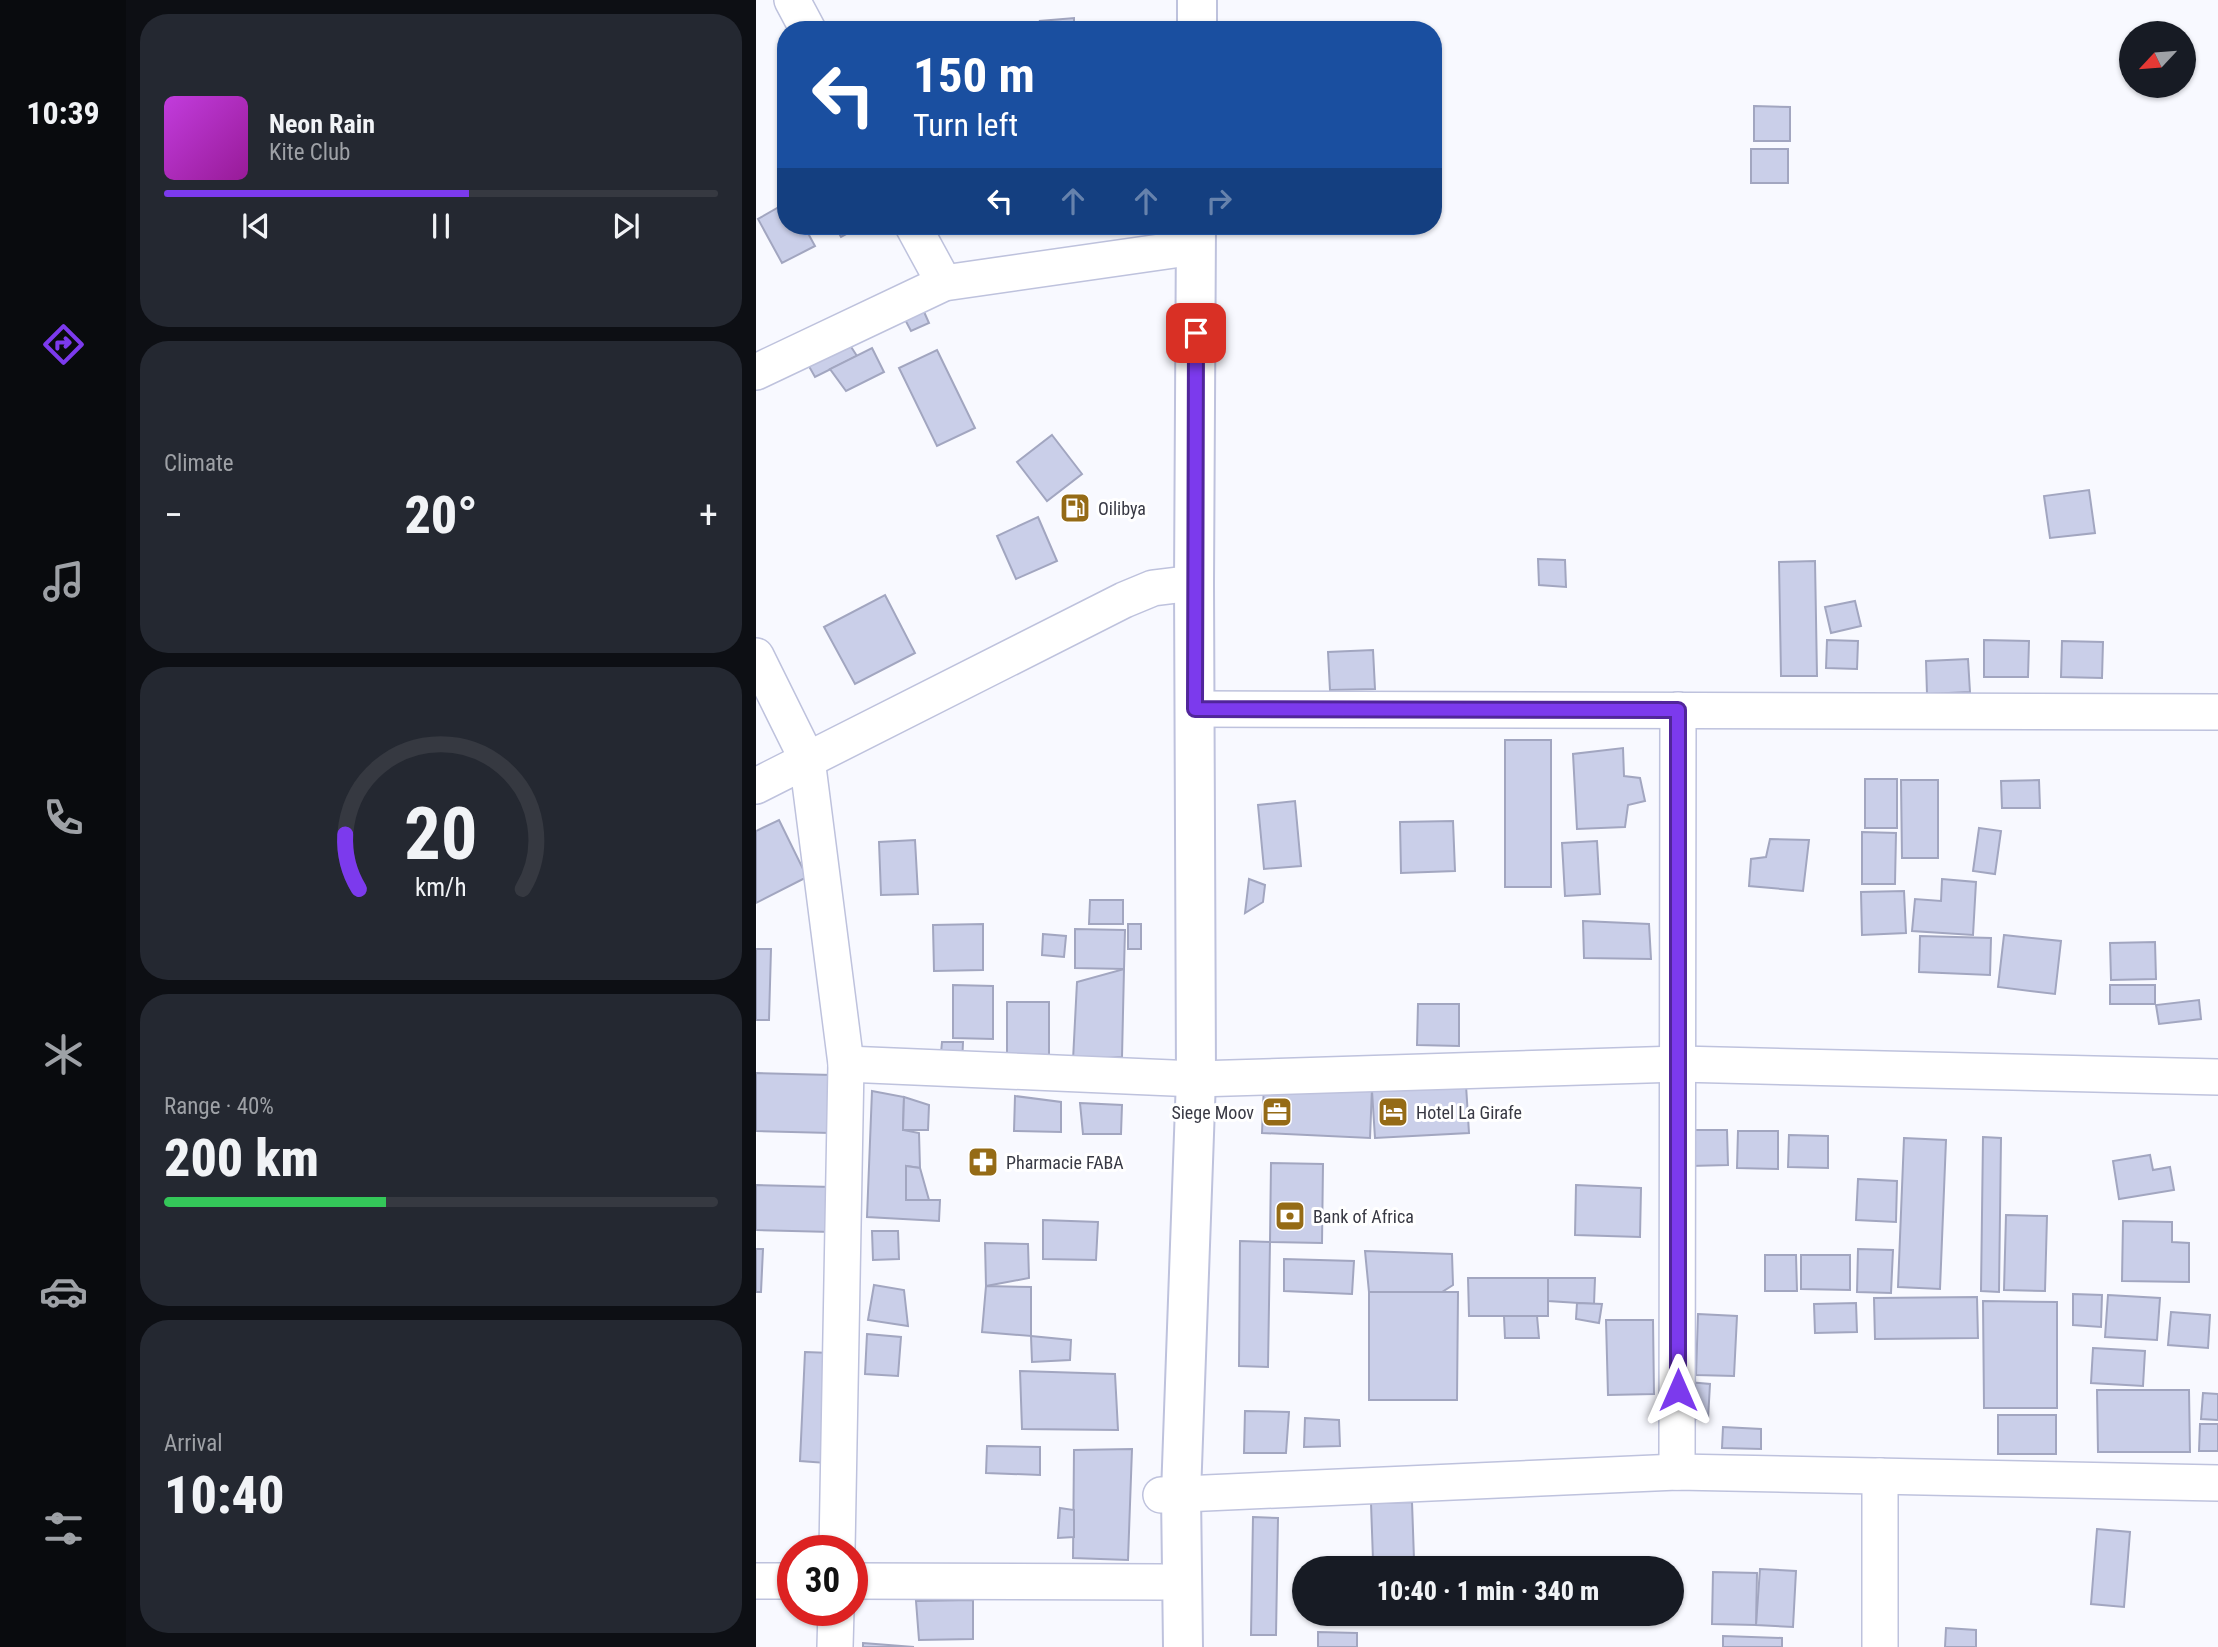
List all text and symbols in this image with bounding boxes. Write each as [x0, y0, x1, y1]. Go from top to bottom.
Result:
north arrow [2119, 21, 2196, 98]
map controls [2119, 21, 2196, 98]
text: 150 m [913, 47, 1035, 104]
icon: left [798, 49, 889, 140]
text: 10:39 [26, 94, 100, 132]
text: Turn left [913, 106, 1018, 144]
text: Neon Rain [269, 109, 375, 139]
text: Kite Club [269, 139, 350, 166]
icon: left [981, 182, 1019, 220]
icon: ahead [1054, 182, 1092, 220]
icon: ahead [1127, 182, 1165, 220]
icon: right [1200, 182, 1238, 220]
icon: previous [237, 207, 275, 245]
icon: pause [422, 207, 460, 245]
icon: next [607, 207, 645, 245]
pin [1166, 303, 1226, 363]
icon: arrive [1177, 314, 1215, 352]
icon: directions [39, 320, 88, 369]
text: Climate [164, 450, 234, 477]
text: 20° [404, 485, 478, 546]
fuel station icon: Oilibya [1058, 491, 1092, 525]
text: − [164, 493, 183, 537]
text: + [699, 493, 718, 537]
place label: Oilibya [1098, 498, 1146, 519]
icon: music [39, 557, 88, 606]
text: 20 [404, 792, 478, 878]
icon: phone [39, 793, 88, 842]
text: km/h [415, 873, 467, 902]
icon: climate [39, 1030, 88, 1079]
text: Range · 40% [164, 1093, 274, 1120]
office icon: Siege Moov [1260, 1095, 1294, 1129]
hotel icon: Hotel La Girafe [1376, 1095, 1410, 1129]
place label: Siege Moov [1171, 1102, 1254, 1123]
place label: Hotel La Girafe [1416, 1102, 1522, 1123]
text: 200 km [164, 1128, 319, 1189]
pharmacy icon: Pharmacie FABA [966, 1145, 1000, 1179]
place label: Pharmacie FABA [1006, 1152, 1124, 1173]
bank icon: Bank of Africa [1273, 1199, 1307, 1233]
place label: Bank of Africa [1313, 1206, 1414, 1227]
icon: car [39, 1267, 88, 1316]
position arrow [1641, 1353, 1715, 1427]
text: Arrival [164, 1430, 223, 1457]
text: 10:40 [164, 1465, 284, 1526]
icon: filters [39, 1504, 88, 1553]
speed limit sign: 30 [777, 1535, 868, 1626]
text: 10:40 · 1 min · 340 m [1377, 1576, 1599, 1606]

